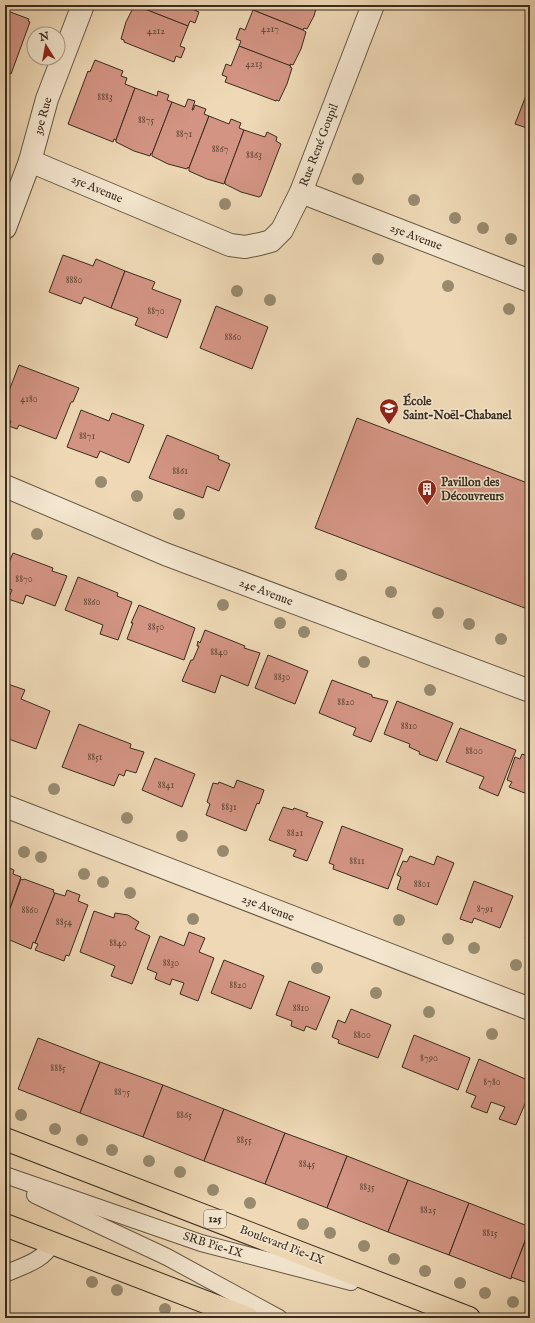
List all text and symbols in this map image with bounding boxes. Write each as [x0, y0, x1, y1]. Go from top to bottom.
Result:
house number: 4217 [261, 23, 279, 36]
house number: 4212 [147, 25, 165, 38]
north arrow [26, 26, 66, 66]
text: N [37, 29, 51, 45]
house number: 4213 [245, 58, 263, 71]
house number: 8883 [97, 91, 113, 104]
street label: 39e Rue [30, 95, 56, 137]
street label: Rue René Goupil [296, 101, 343, 189]
house number: 8875 [138, 114, 154, 127]
house number: 8871 [176, 128, 192, 141]
house number: 8867 [212, 143, 229, 156]
house number: 8863 [246, 149, 262, 162]
street label: 25e Avenue [69, 171, 126, 207]
street label: 25e Avenue [388, 220, 445, 254]
house number: 8880 [66, 274, 82, 287]
house number: 8870 [147, 305, 165, 318]
house number: 8860 [225, 331, 242, 344]
house number: 4180 [20, 393, 38, 406]
place label: École Saint-Noël-Chabanel [403, 393, 512, 423]
school or university icon: École Saint-Noël-Chabanel [378, 397, 400, 425]
house number: 8871 [79, 430, 95, 443]
house number: 8861 [172, 465, 188, 478]
place label: Pavillon des Découvreurs [441, 475, 505, 504]
building icon: Pavillon des Découvreurs [416, 478, 438, 506]
house number: 8870 [15, 573, 33, 586]
street label: 24e Avenue [237, 575, 295, 609]
house number: 8860 [84, 596, 101, 609]
house number: 8850 [148, 621, 164, 634]
house number: 8840 [210, 646, 228, 659]
house number: 8830 [274, 671, 290, 684]
house number: 8820 [337, 696, 355, 709]
house number: 8810 [401, 720, 417, 733]
house number: 8800 [465, 745, 483, 758]
house number: 8851 [87, 751, 103, 764]
house number: 8841 [158, 779, 175, 792]
house number: 8831 [221, 801, 237, 814]
house number: 8821 [287, 827, 303, 840]
house number: 8811 [349, 855, 365, 868]
house number: 8801 [414, 878, 430, 891]
street label: 23e Avenue [240, 891, 297, 925]
house number: 8791 [477, 903, 494, 916]
house number: 8860 [22, 904, 39, 917]
house number: 8854 [56, 916, 72, 929]
house number: 8840 [109, 937, 127, 950]
house number: 8830 [163, 957, 179, 970]
house number: 8820 [229, 979, 247, 992]
house number: 8810 [293, 1002, 309, 1015]
house number: 8800 [353, 1029, 371, 1042]
house number: 8790 [420, 1052, 438, 1065]
house number: 8885 [50, 1062, 66, 1075]
house number: 8780 [483, 1076, 501, 1089]
house number: 8875 [114, 1086, 130, 1099]
house number: 8865 [176, 1109, 192, 1122]
house number: 8855 [236, 1134, 252, 1147]
house number: 8845 [299, 1158, 316, 1171]
house number: 8835 [359, 1181, 375, 1194]
house number: 8825 [420, 1204, 436, 1217]
road number: 125 [204, 1210, 226, 1228]
street label: Boulevard Pie-IX [238, 1222, 327, 1268]
house number: 8815 [482, 1227, 498, 1240]
street label: SRB Pie-IX [181, 1229, 245, 1261]

